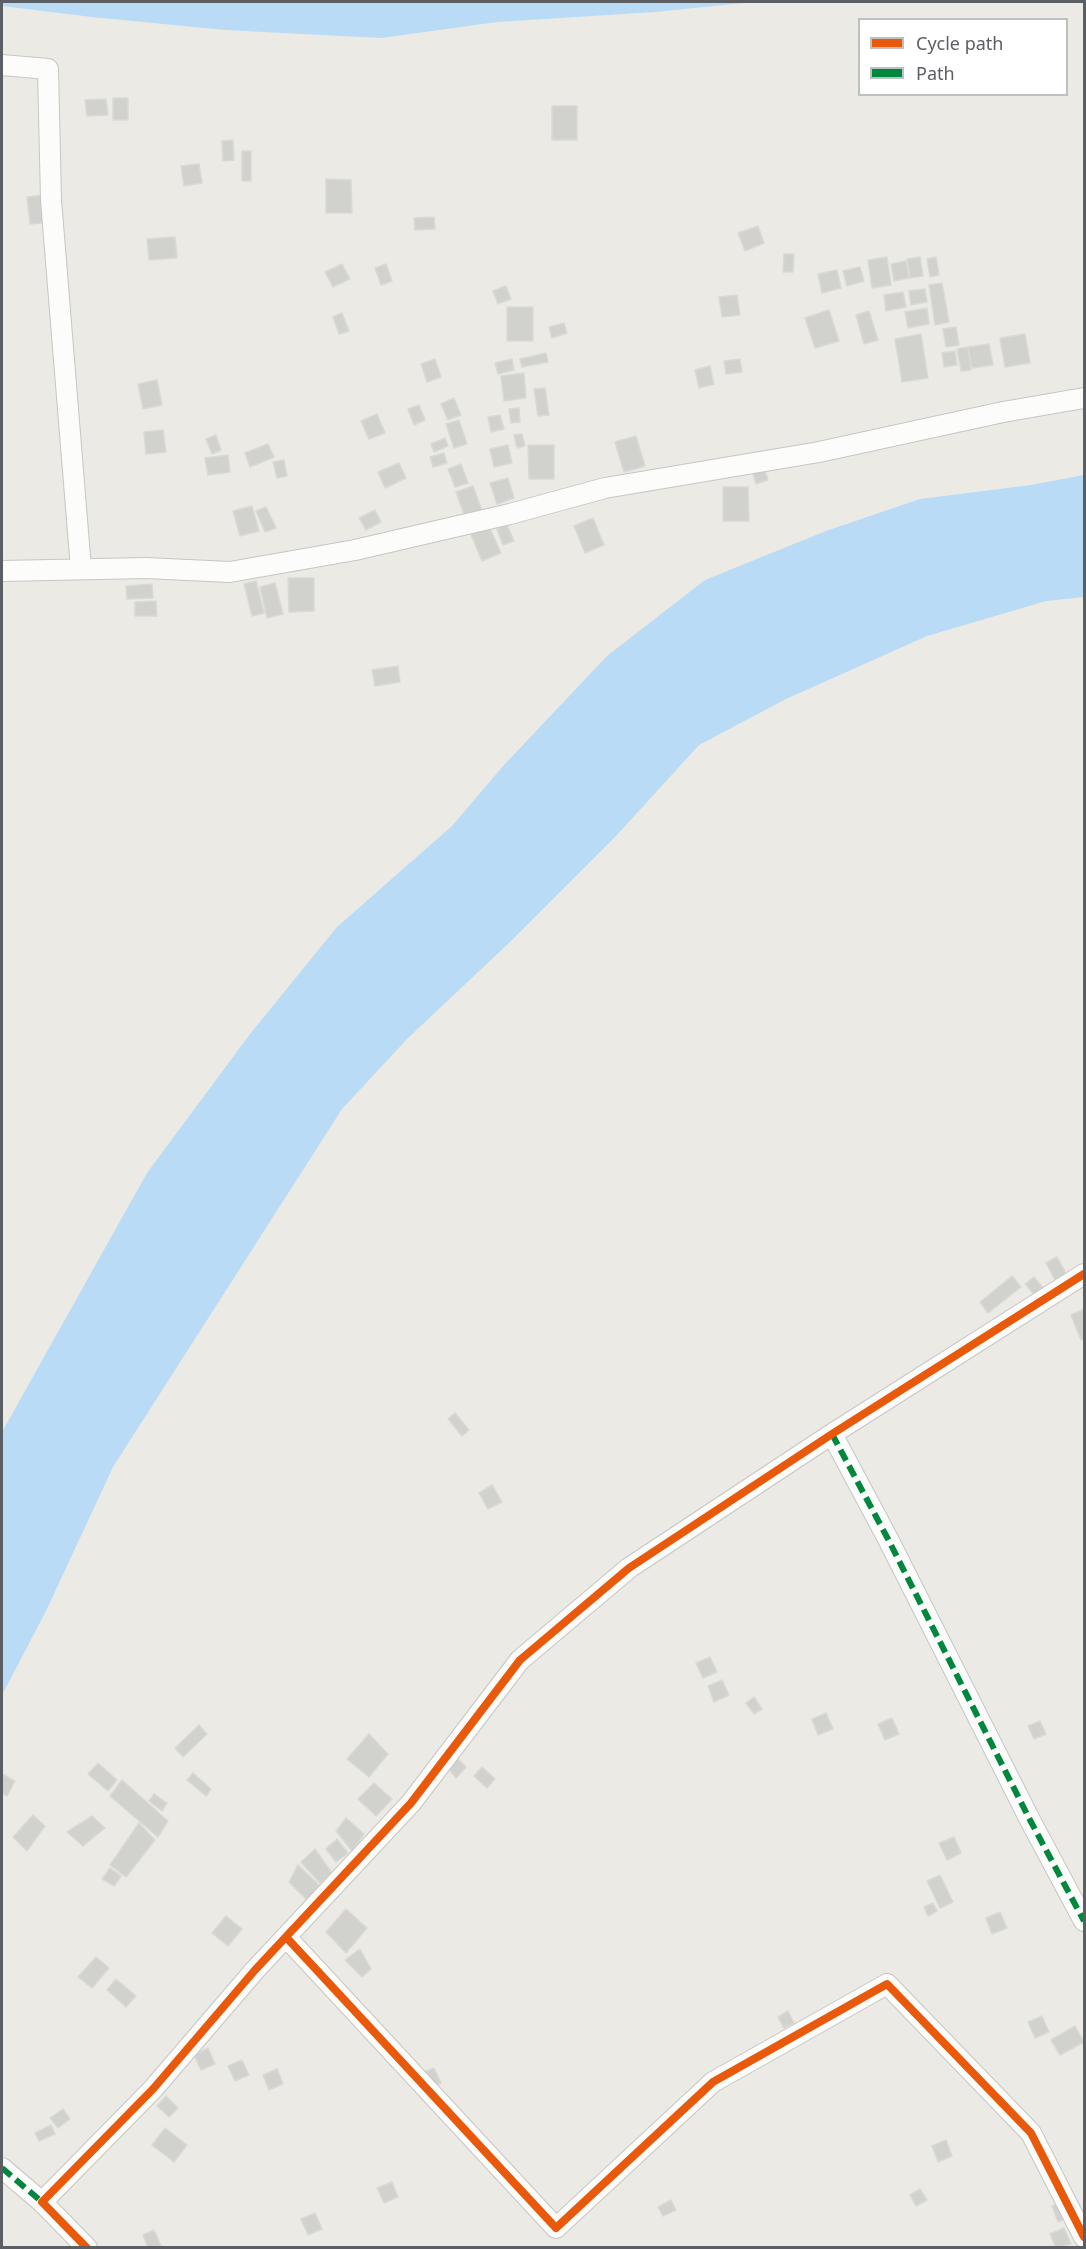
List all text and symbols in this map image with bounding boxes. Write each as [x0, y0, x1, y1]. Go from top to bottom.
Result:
legend [858, 18, 1068, 96]
text: Cycle path [916, 31, 1003, 55]
text: Path [916, 61, 955, 85]

